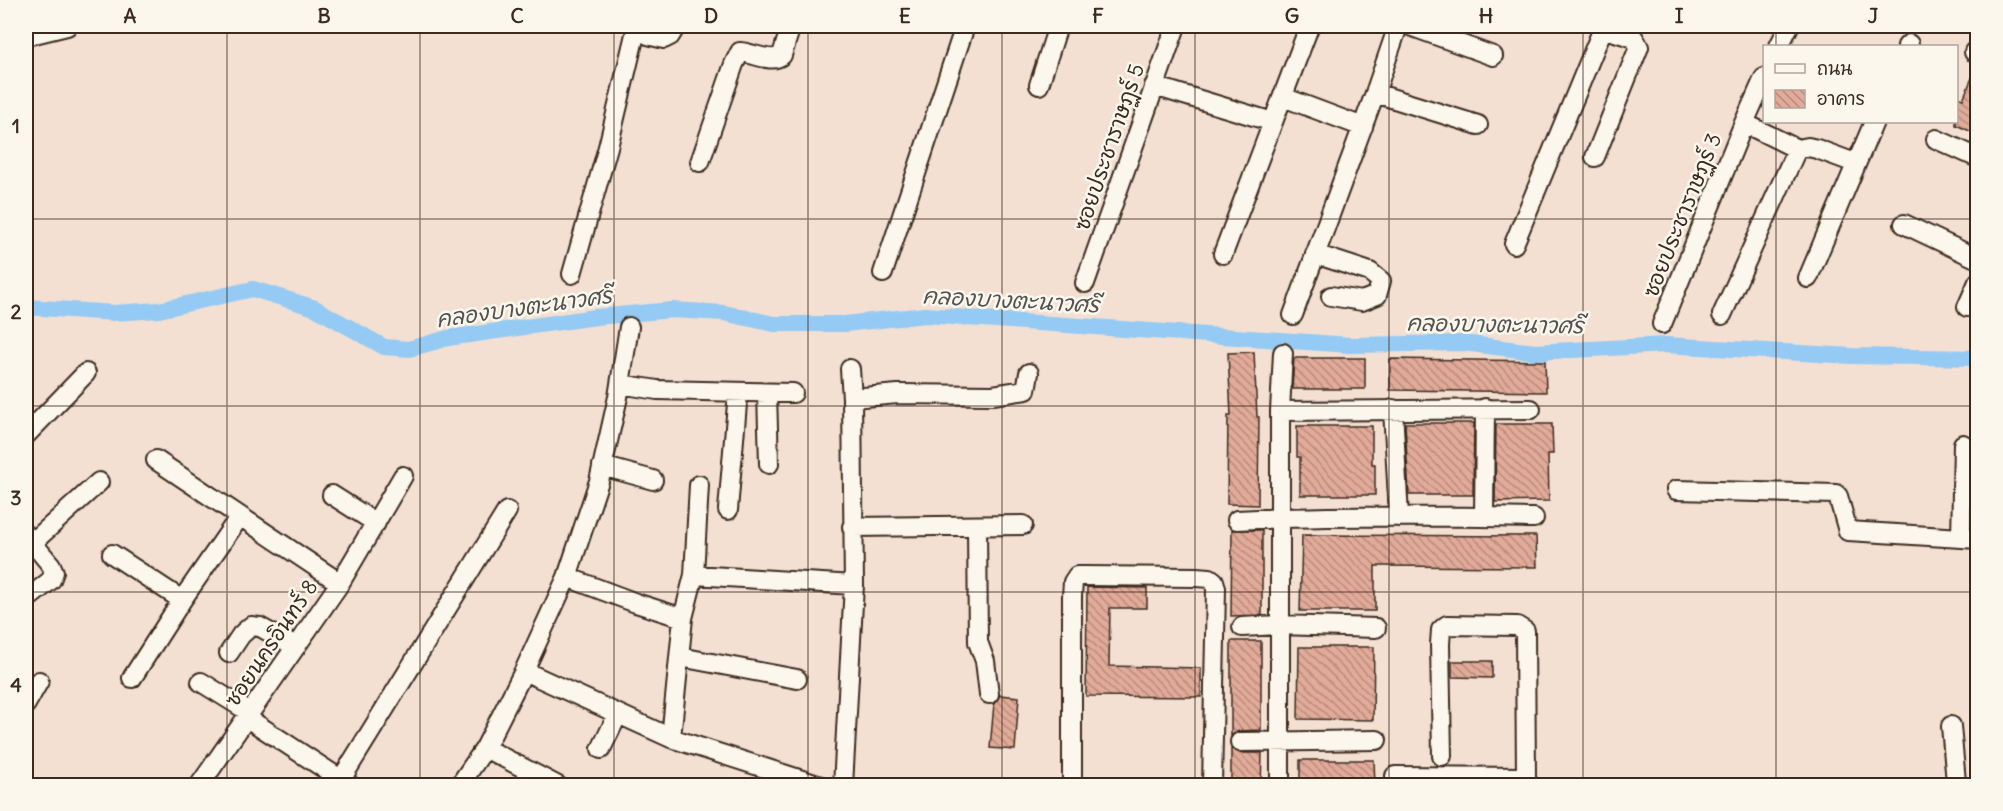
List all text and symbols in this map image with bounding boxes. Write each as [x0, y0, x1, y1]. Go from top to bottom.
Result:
text: A [124, 3, 137, 28]
text: B [317, 3, 331, 28]
text: C [510, 3, 524, 28]
text: D [704, 3, 718, 28]
text: E [899, 3, 911, 28]
text: F [1092, 3, 1104, 28]
text: G [1285, 3, 1299, 28]
text: H [1479, 3, 1493, 28]
text: I [1675, 3, 1684, 28]
text: J [1868, 3, 1879, 28]
legend [1763, 45, 1958, 123]
text: ถนน [1817, 57, 1852, 80]
street label: ซอยประชาราษฏร์ 5 [1068, 60, 1151, 234]
text: อาคาร [1817, 87, 1865, 110]
text: 1 [12, 113, 20, 138]
street label: ซอยประชาราษฏร์ 3 [1637, 129, 1728, 301]
water label: คลองบางตะนาวศรี [434, 280, 618, 333]
water label: คลองบางตะนาวศรี [922, 281, 1105, 319]
text: 2 [11, 299, 22, 324]
water label: คลองบางตะนาวศรี [1406, 308, 1589, 340]
text: 3 [10, 485, 22, 510]
street label: ซอยนครอินทร์ 8 [219, 574, 323, 712]
text: 4 [10, 672, 22, 697]

